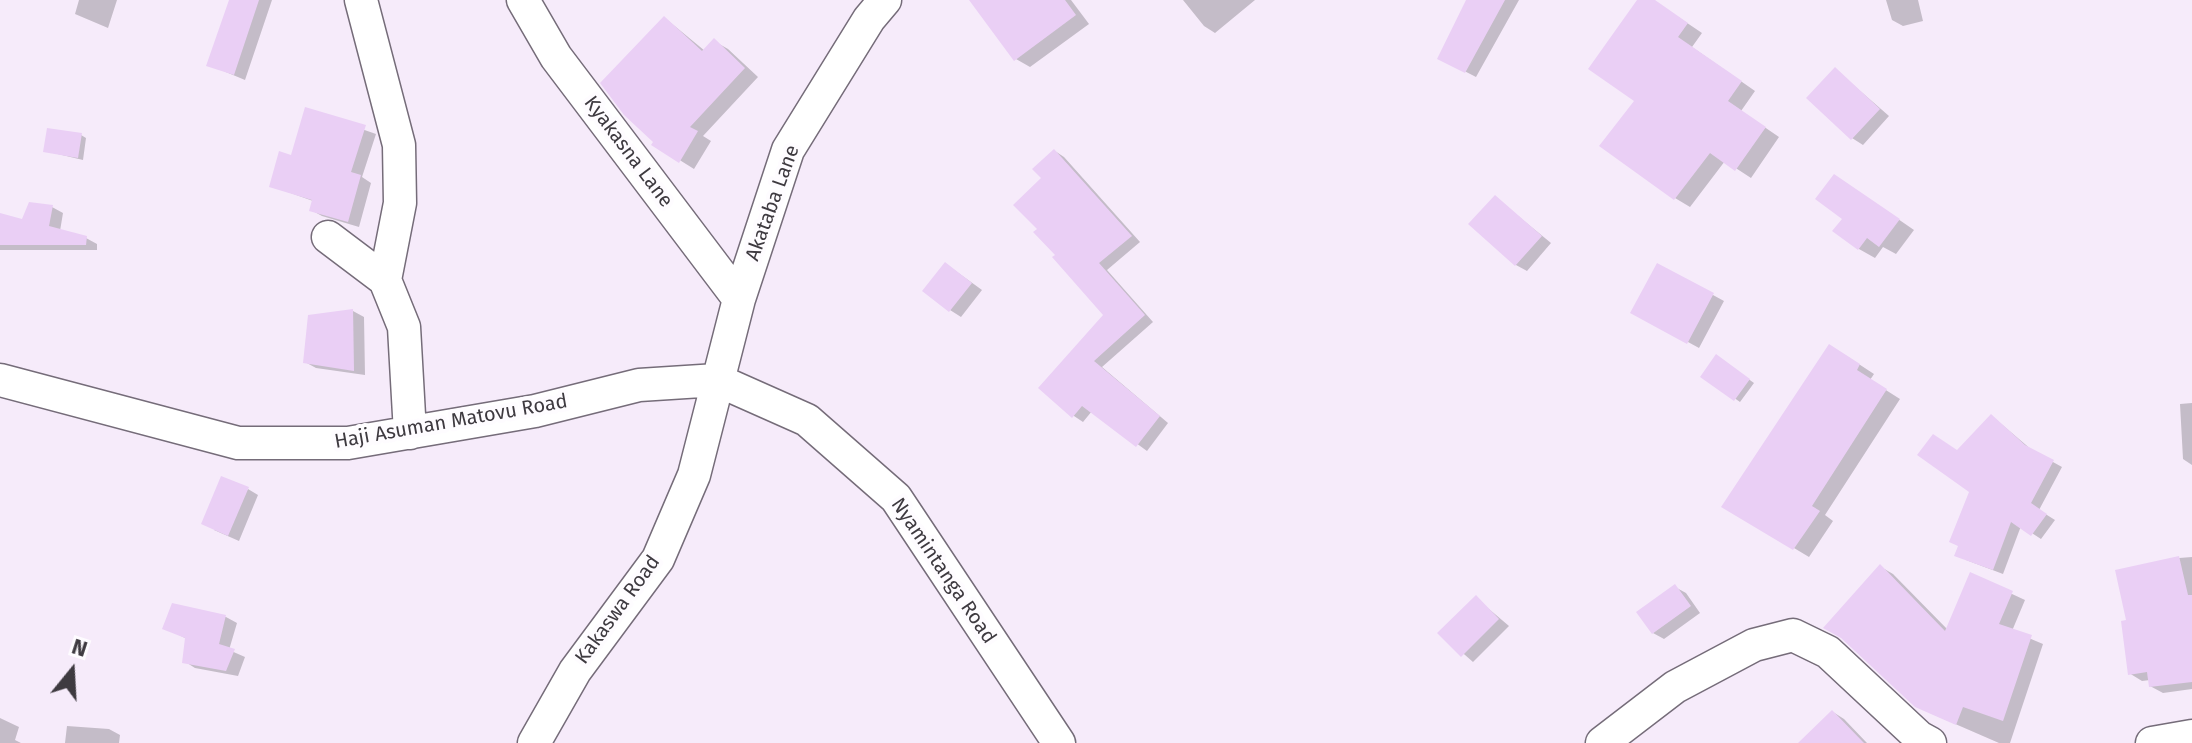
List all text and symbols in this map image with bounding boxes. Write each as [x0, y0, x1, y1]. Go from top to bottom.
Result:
street label: Kyakasna Lane [578, 92, 678, 212]
street label: Akataba Lane [741, 142, 805, 264]
street label: Haji Asuman Matovu Road [333, 390, 569, 454]
street label: Nyamintanga Road [885, 494, 1001, 648]
street label: Kakaswa Road [570, 551, 666, 669]
north arrow [32, 631, 112, 711]
text: N [68, 633, 91, 663]

